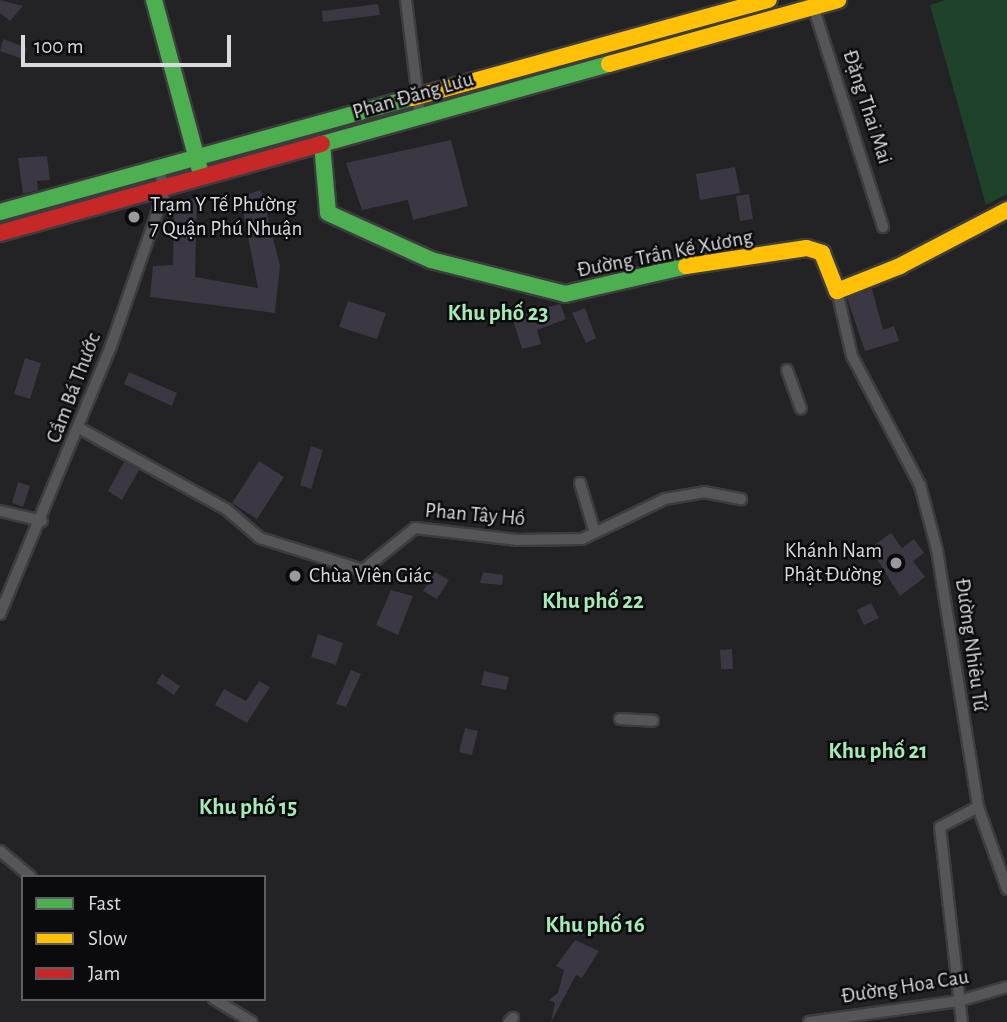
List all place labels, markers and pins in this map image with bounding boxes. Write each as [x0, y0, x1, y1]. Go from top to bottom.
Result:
place label: Trạm Y Tế Phường 7 Quận Phú Nhuận [150, 192, 302, 242]
marker: Trạm Y Tế Phường 7 Quận Phú Nhuận [124, 207, 144, 227]
place label: Khánh Nam Phật Đường [784, 538, 882, 588]
marker: Khánh Nam Phật Đường [888, 555, 904, 571]
place label: Chùa Viên Giác [309, 563, 431, 589]
marker: Chùa Viên Giác [287, 568, 303, 584]

